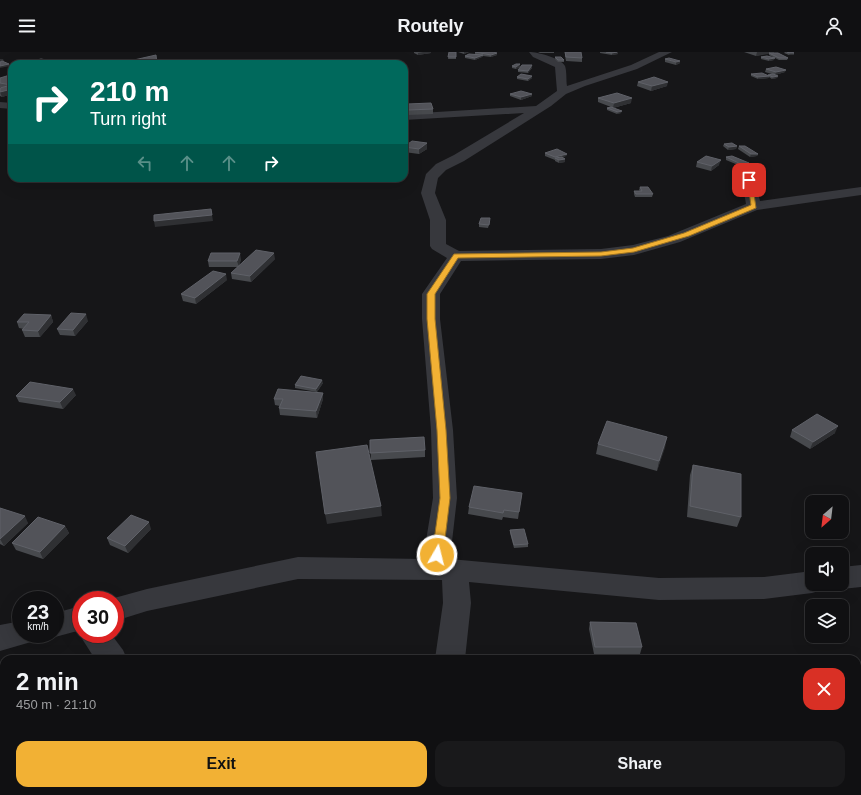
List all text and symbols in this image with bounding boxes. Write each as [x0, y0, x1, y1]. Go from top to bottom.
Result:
icon: menu [16, 15, 38, 37]
icon: person [823, 15, 845, 37]
text: Routely [397, 16, 464, 36]
icon: right [24, 76, 76, 128]
text: 210 m [90, 76, 169, 107]
text: Turn right [90, 109, 166, 129]
icon: left [134, 152, 156, 174]
icon: ahead [176, 152, 198, 174]
icon: ahead [218, 152, 240, 174]
icon: right [260, 152, 282, 174]
pin [732, 163, 766, 197]
icon: arrive [738, 169, 760, 191]
north arrow [805, 495, 849, 539]
map controls [805, 495, 849, 643]
position arrow [416, 534, 458, 576]
button: sound [805, 547, 849, 591]
speed limit sign: 30 [72, 591, 124, 643]
button: layers [805, 599, 849, 643]
text: 23 [27, 601, 49, 623]
text: km/h [27, 621, 49, 632]
text: 2 min [16, 668, 79, 695]
button: close [803, 668, 845, 710]
text: 450 m · 21:10 [16, 697, 96, 712]
button: Exit [16, 741, 427, 787]
button: Share [435, 741, 845, 787]

